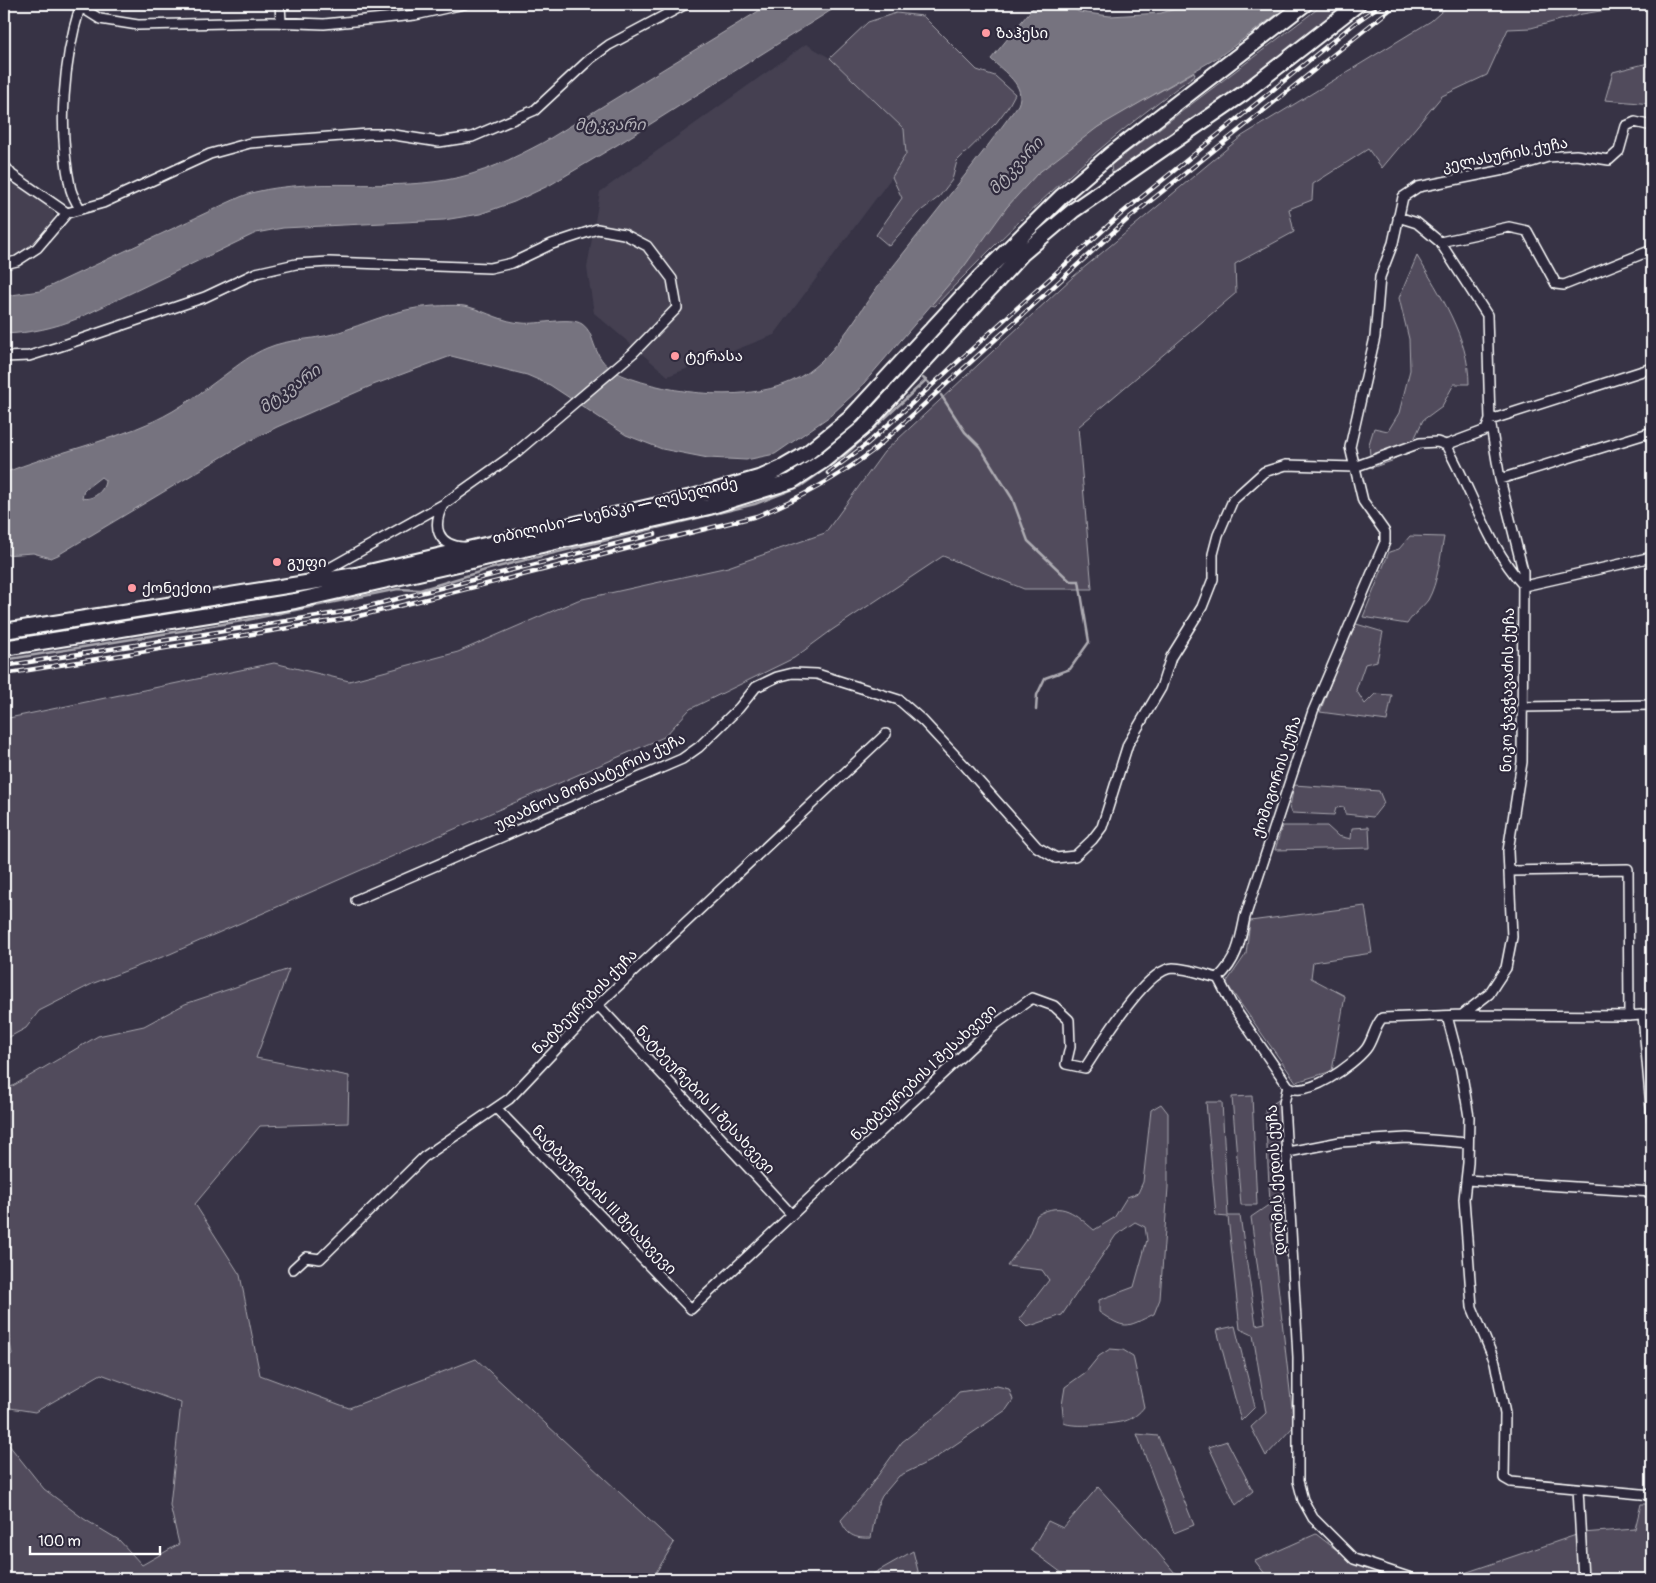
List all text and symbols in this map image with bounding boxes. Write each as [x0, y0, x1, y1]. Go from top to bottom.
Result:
place label: ზაჰესი [996, 24, 1048, 43]
marker: ზაჰესი [980, 27, 992, 39]
water label: მტკვარი [575, 115, 646, 135]
water label: მტკვარი [985, 133, 1048, 199]
street label: კელასურის ქუჩა [1440, 133, 1570, 177]
place label: ტერასა [685, 347, 743, 366]
marker: ტერასა [669, 350, 681, 362]
water label: მტკვარი [256, 360, 325, 418]
street label: თბილისი — სენაკი — ლესელიძე [491, 473, 739, 549]
place label: გუფი [287, 553, 327, 572]
marker: გუფი [271, 556, 283, 568]
place label: ქონექთი [142, 579, 211, 598]
marker: ქონექთი [126, 582, 138, 594]
street label: ნიკო ჭავჭავაძის ქუჩა [1497, 607, 1519, 773]
street label: ქოშიგორის ქუჩა [1248, 714, 1306, 840]
street label: უდაბნოს მონასტერის ქუჩა [491, 729, 689, 835]
street label: ნატბეურების ქუჩა [528, 945, 642, 1059]
street label: ნატბეურების I შესახვევი [847, 1000, 1001, 1146]
street label: ნატბეურების II შესახვევი [631, 1022, 779, 1178]
street label: დიღმის ქედის ქუჩა [1263, 1104, 1289, 1256]
street label: ნატბეურების III შესახვევი [527, 1121, 681, 1279]
scale bar [30, 1523, 160, 1555]
text: 100 m [38, 1532, 81, 1551]

